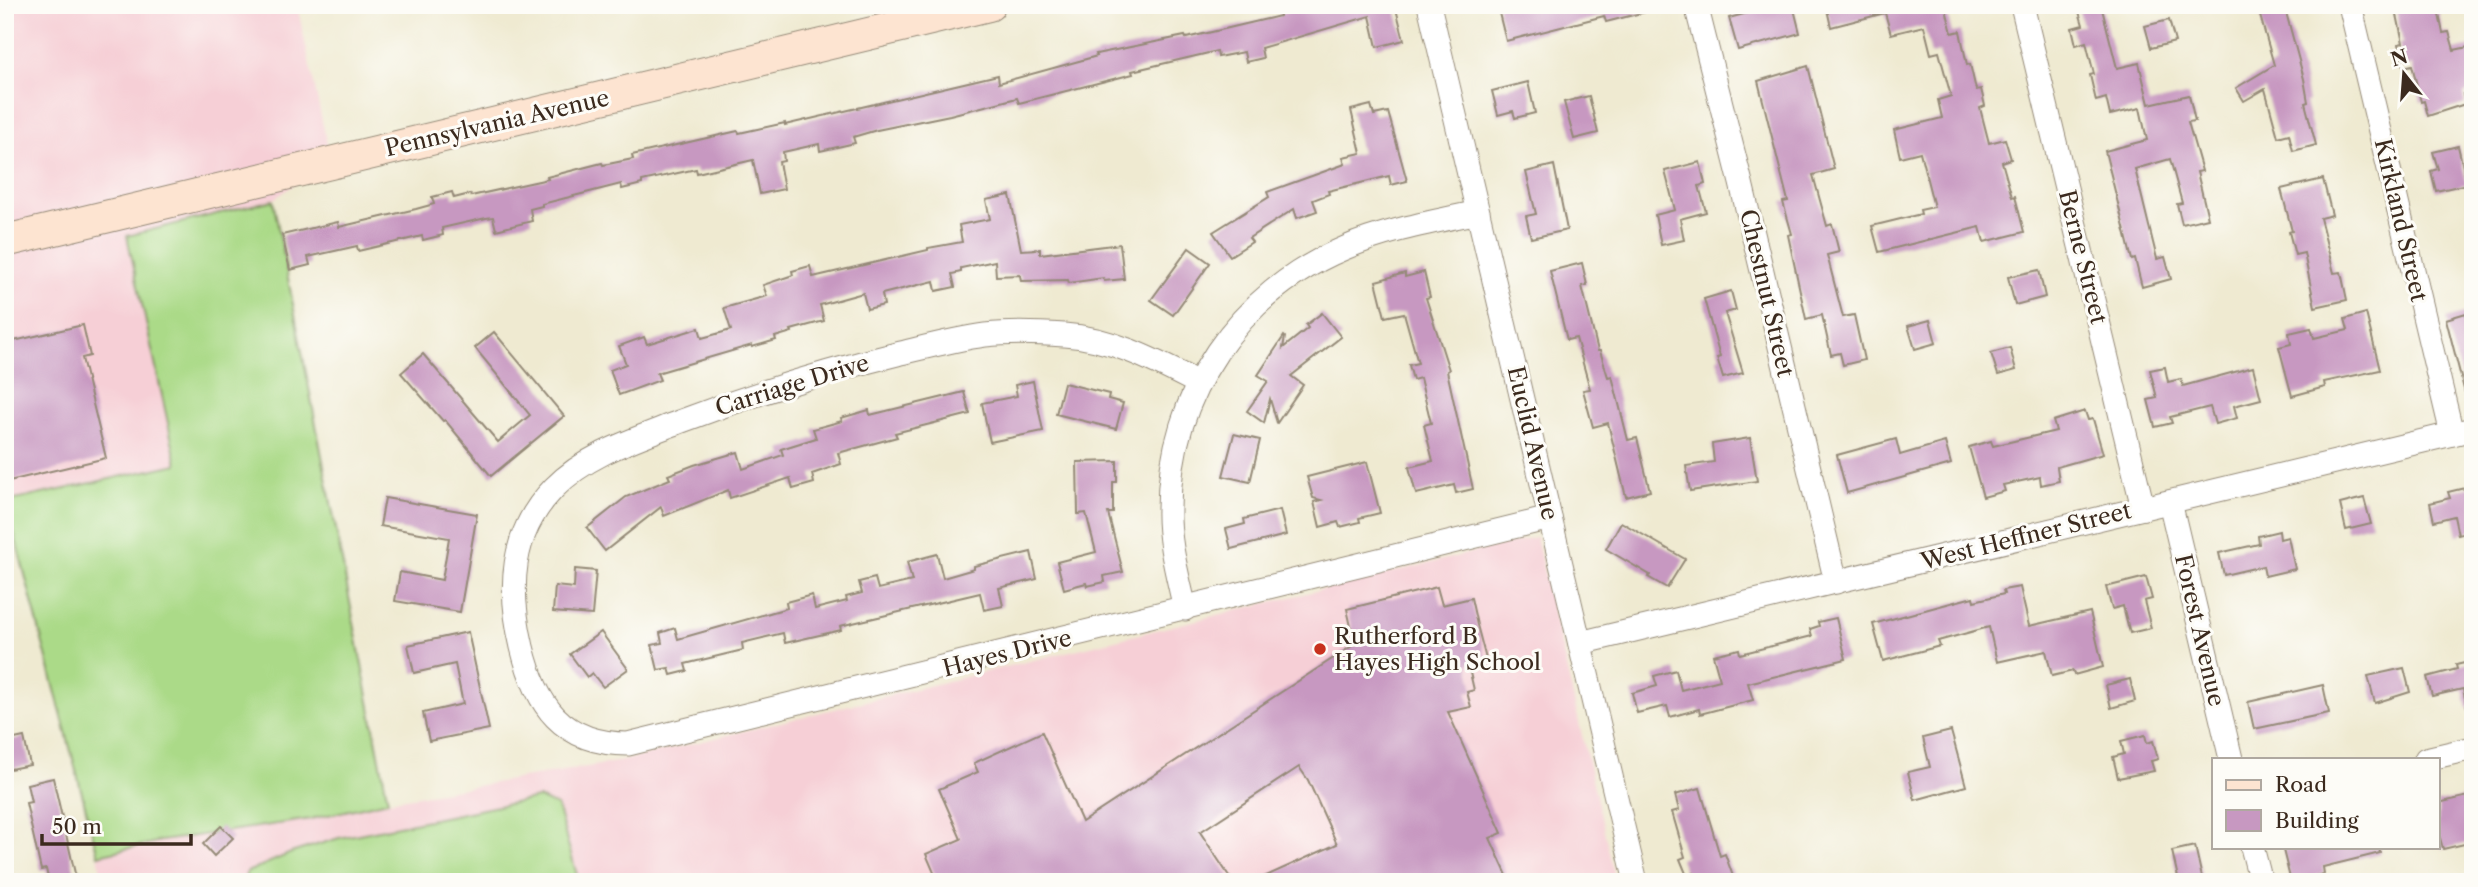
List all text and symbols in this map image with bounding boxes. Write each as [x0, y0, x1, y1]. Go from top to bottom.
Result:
north arrow [2370, 38, 2440, 108]
text: N [2388, 45, 2410, 72]
street label: Pennsylvania Avenue [382, 84, 612, 162]
street label: Kirkland Street [2369, 136, 2433, 304]
street label: Berne Street [2053, 187, 2113, 327]
street label: Chestnut Street [1734, 207, 1800, 379]
street label: Carriage Drive [712, 348, 872, 422]
street label: Euclid Avenue [1502, 363, 1564, 523]
street label: West Heffner Street [1917, 496, 2134, 576]
street label: Forest Avenue [2169, 551, 2231, 709]
place label: Rutherford B Hayes High School [1334, 622, 1541, 676]
street label: Hayes Drive [940, 623, 1074, 683]
marker: Rutherford B Hayes High School [1312, 641, 1328, 657]
legend [2212, 758, 2440, 848]
text: Road [2275, 772, 2327, 797]
scale bar [42, 803, 191, 847]
text: Building [2275, 808, 2360, 833]
text: 50 m [52, 814, 102, 839]

